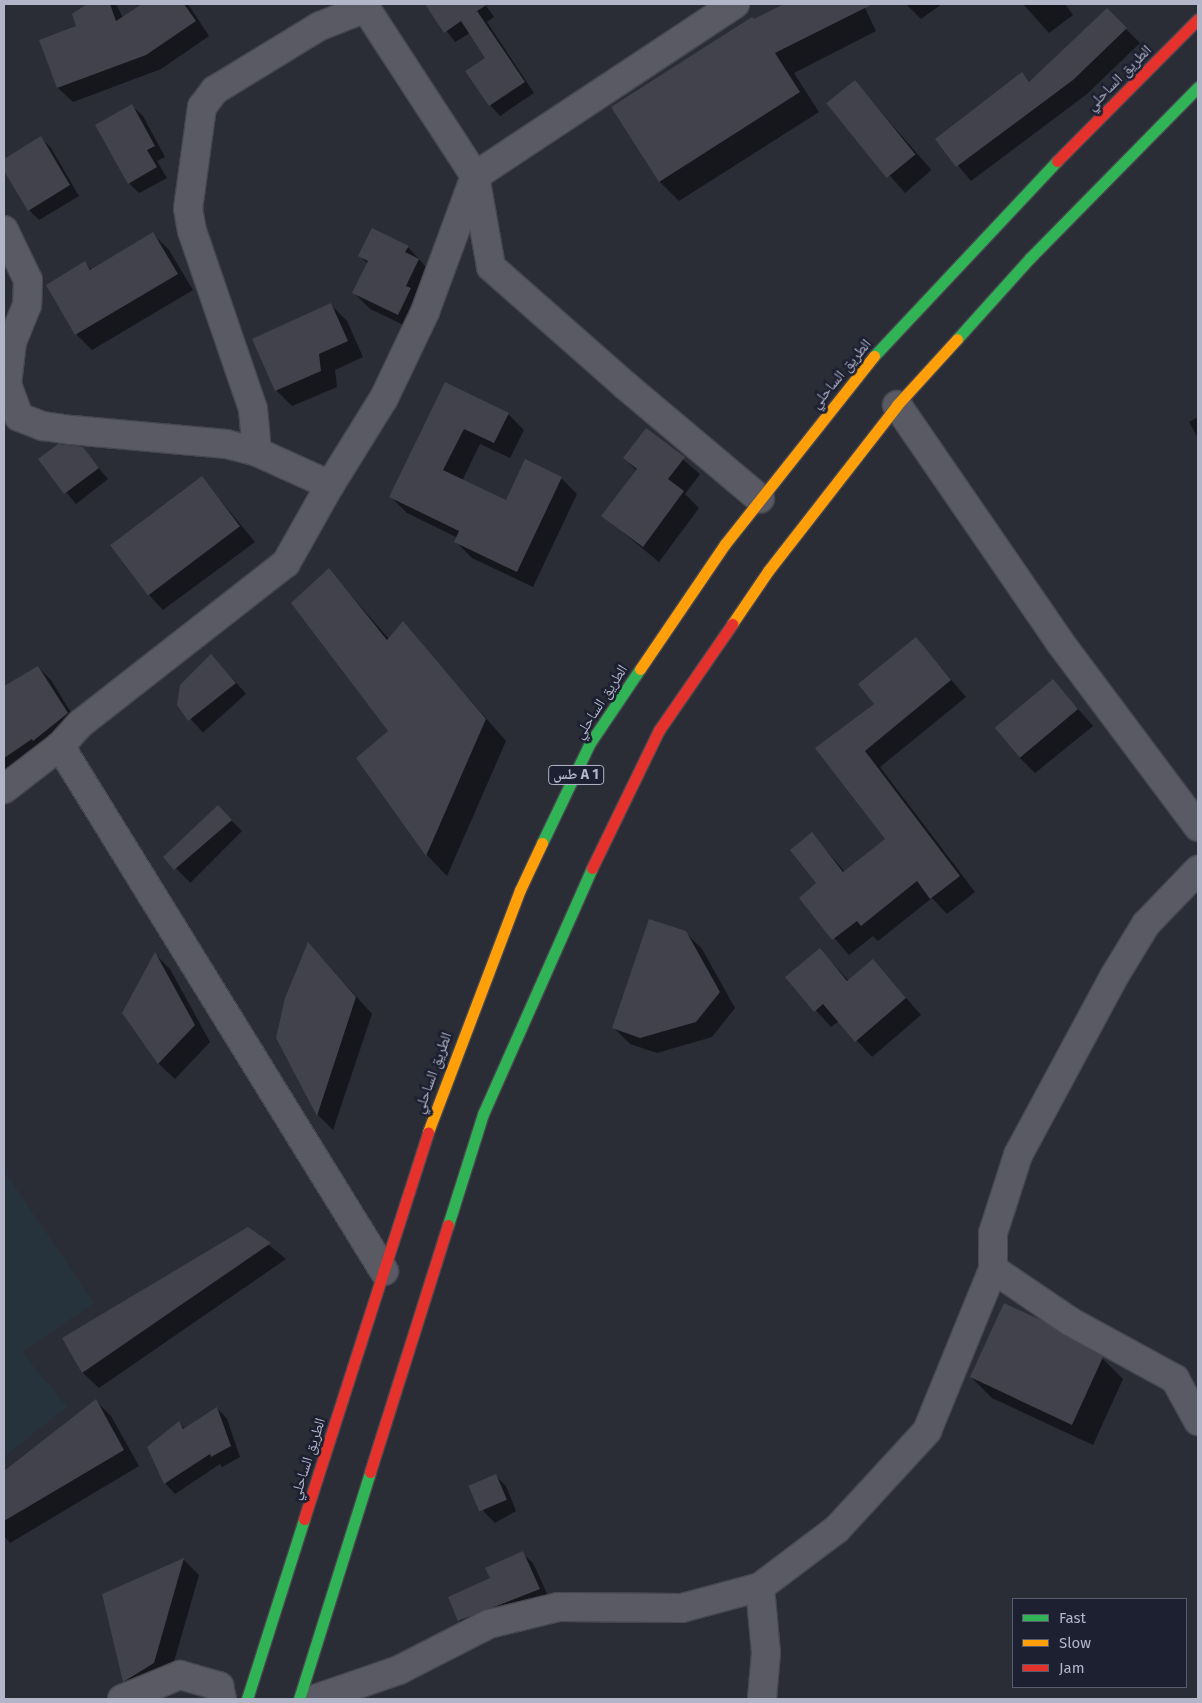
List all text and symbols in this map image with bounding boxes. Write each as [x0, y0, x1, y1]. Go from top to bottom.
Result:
street label: الطريق الساحلي [1083, 42, 1155, 114]
street label: الطريق الساحلي [807, 336, 875, 412]
street label: الطريق الساحلي [570, 661, 632, 743]
road number: طس A 1 [547, 764, 605, 786]
street label: الطريق الساحلي [410, 1030, 456, 1116]
street label: الطريق الساحلي [286, 1416, 330, 1502]
legend [1012, 1598, 1187, 1688]
text: Fast [1059, 1609, 1086, 1627]
text: Slow [1059, 1634, 1091, 1652]
text: Jam [1059, 1659, 1085, 1677]

